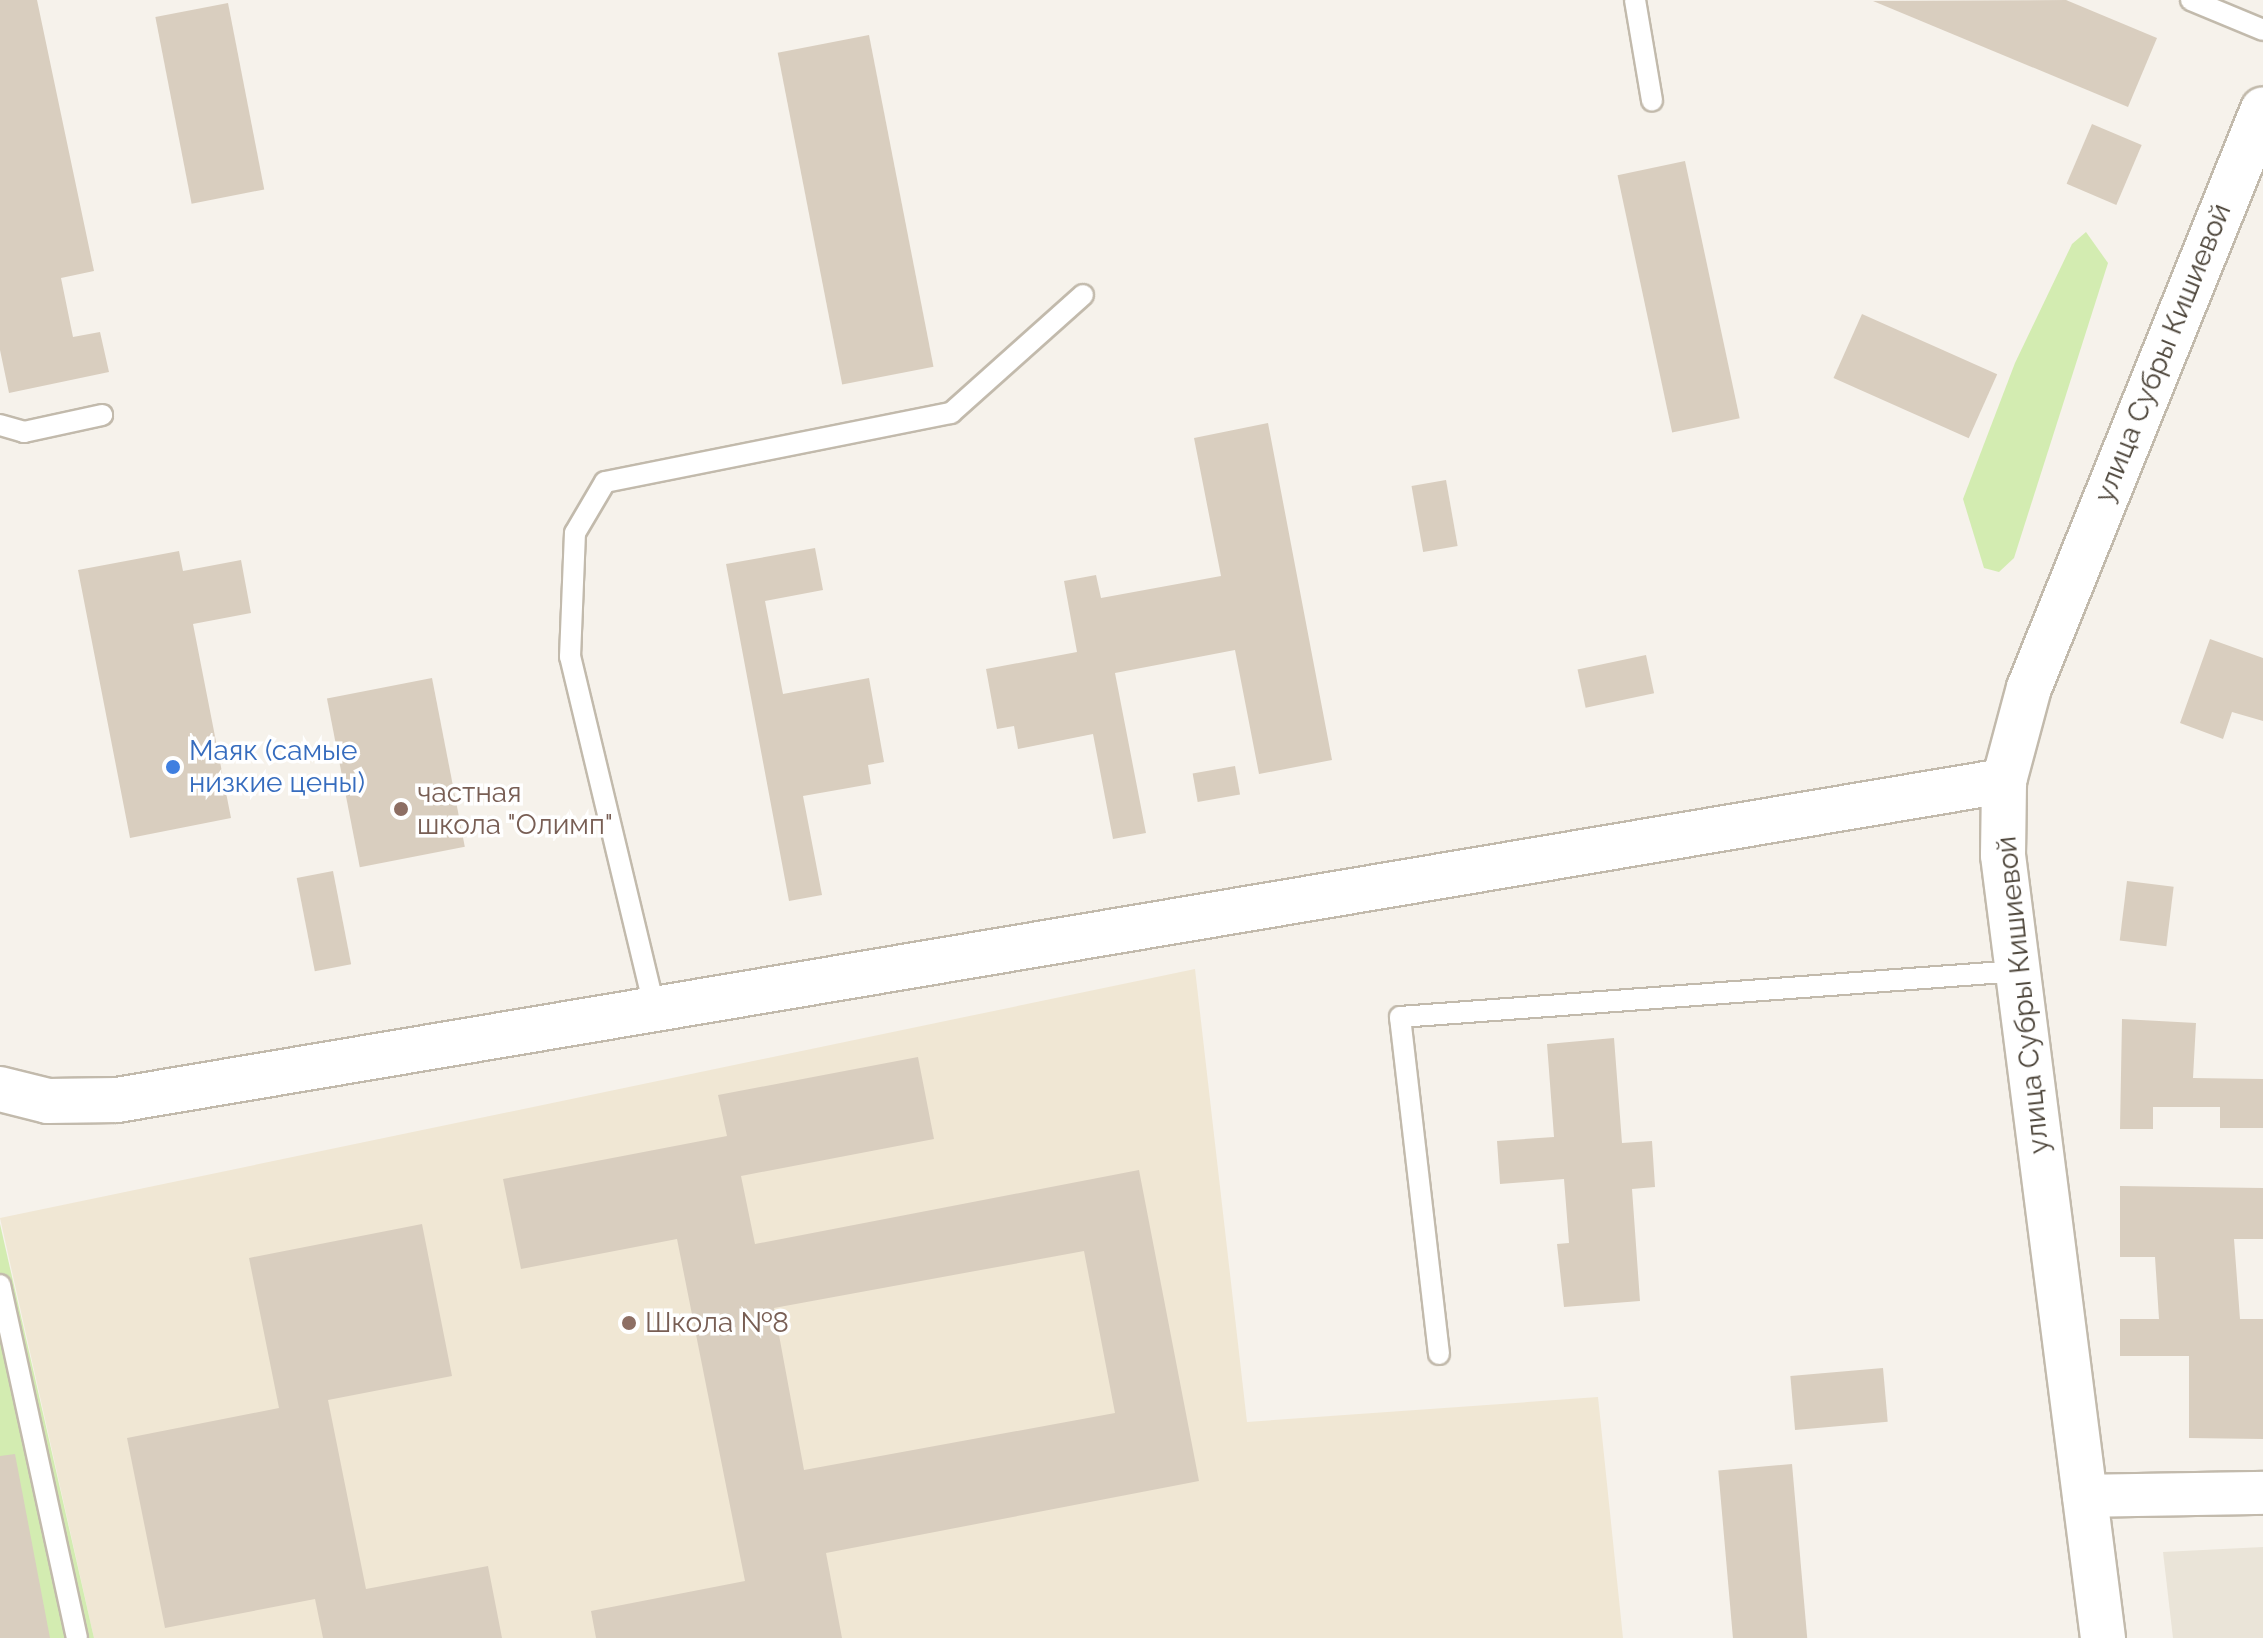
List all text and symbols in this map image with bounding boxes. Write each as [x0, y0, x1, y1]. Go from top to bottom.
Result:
street label: улица Субры Кишиевой [2088, 199, 2238, 507]
place label: Маяк (самые низкие цены) [189, 734, 365, 800]
marker: Маяк (самые низкие цены) [164, 758, 182, 776]
place label: частная школа "Олимп" [417, 776, 614, 842]
marker: частная школа "Олимп" [392, 800, 410, 818]
street label: улица Субры Кишиевой [1990, 835, 2056, 1155]
place label: Школа №8 [645, 1306, 789, 1340]
marker: Школа №8 [620, 1314, 638, 1332]

